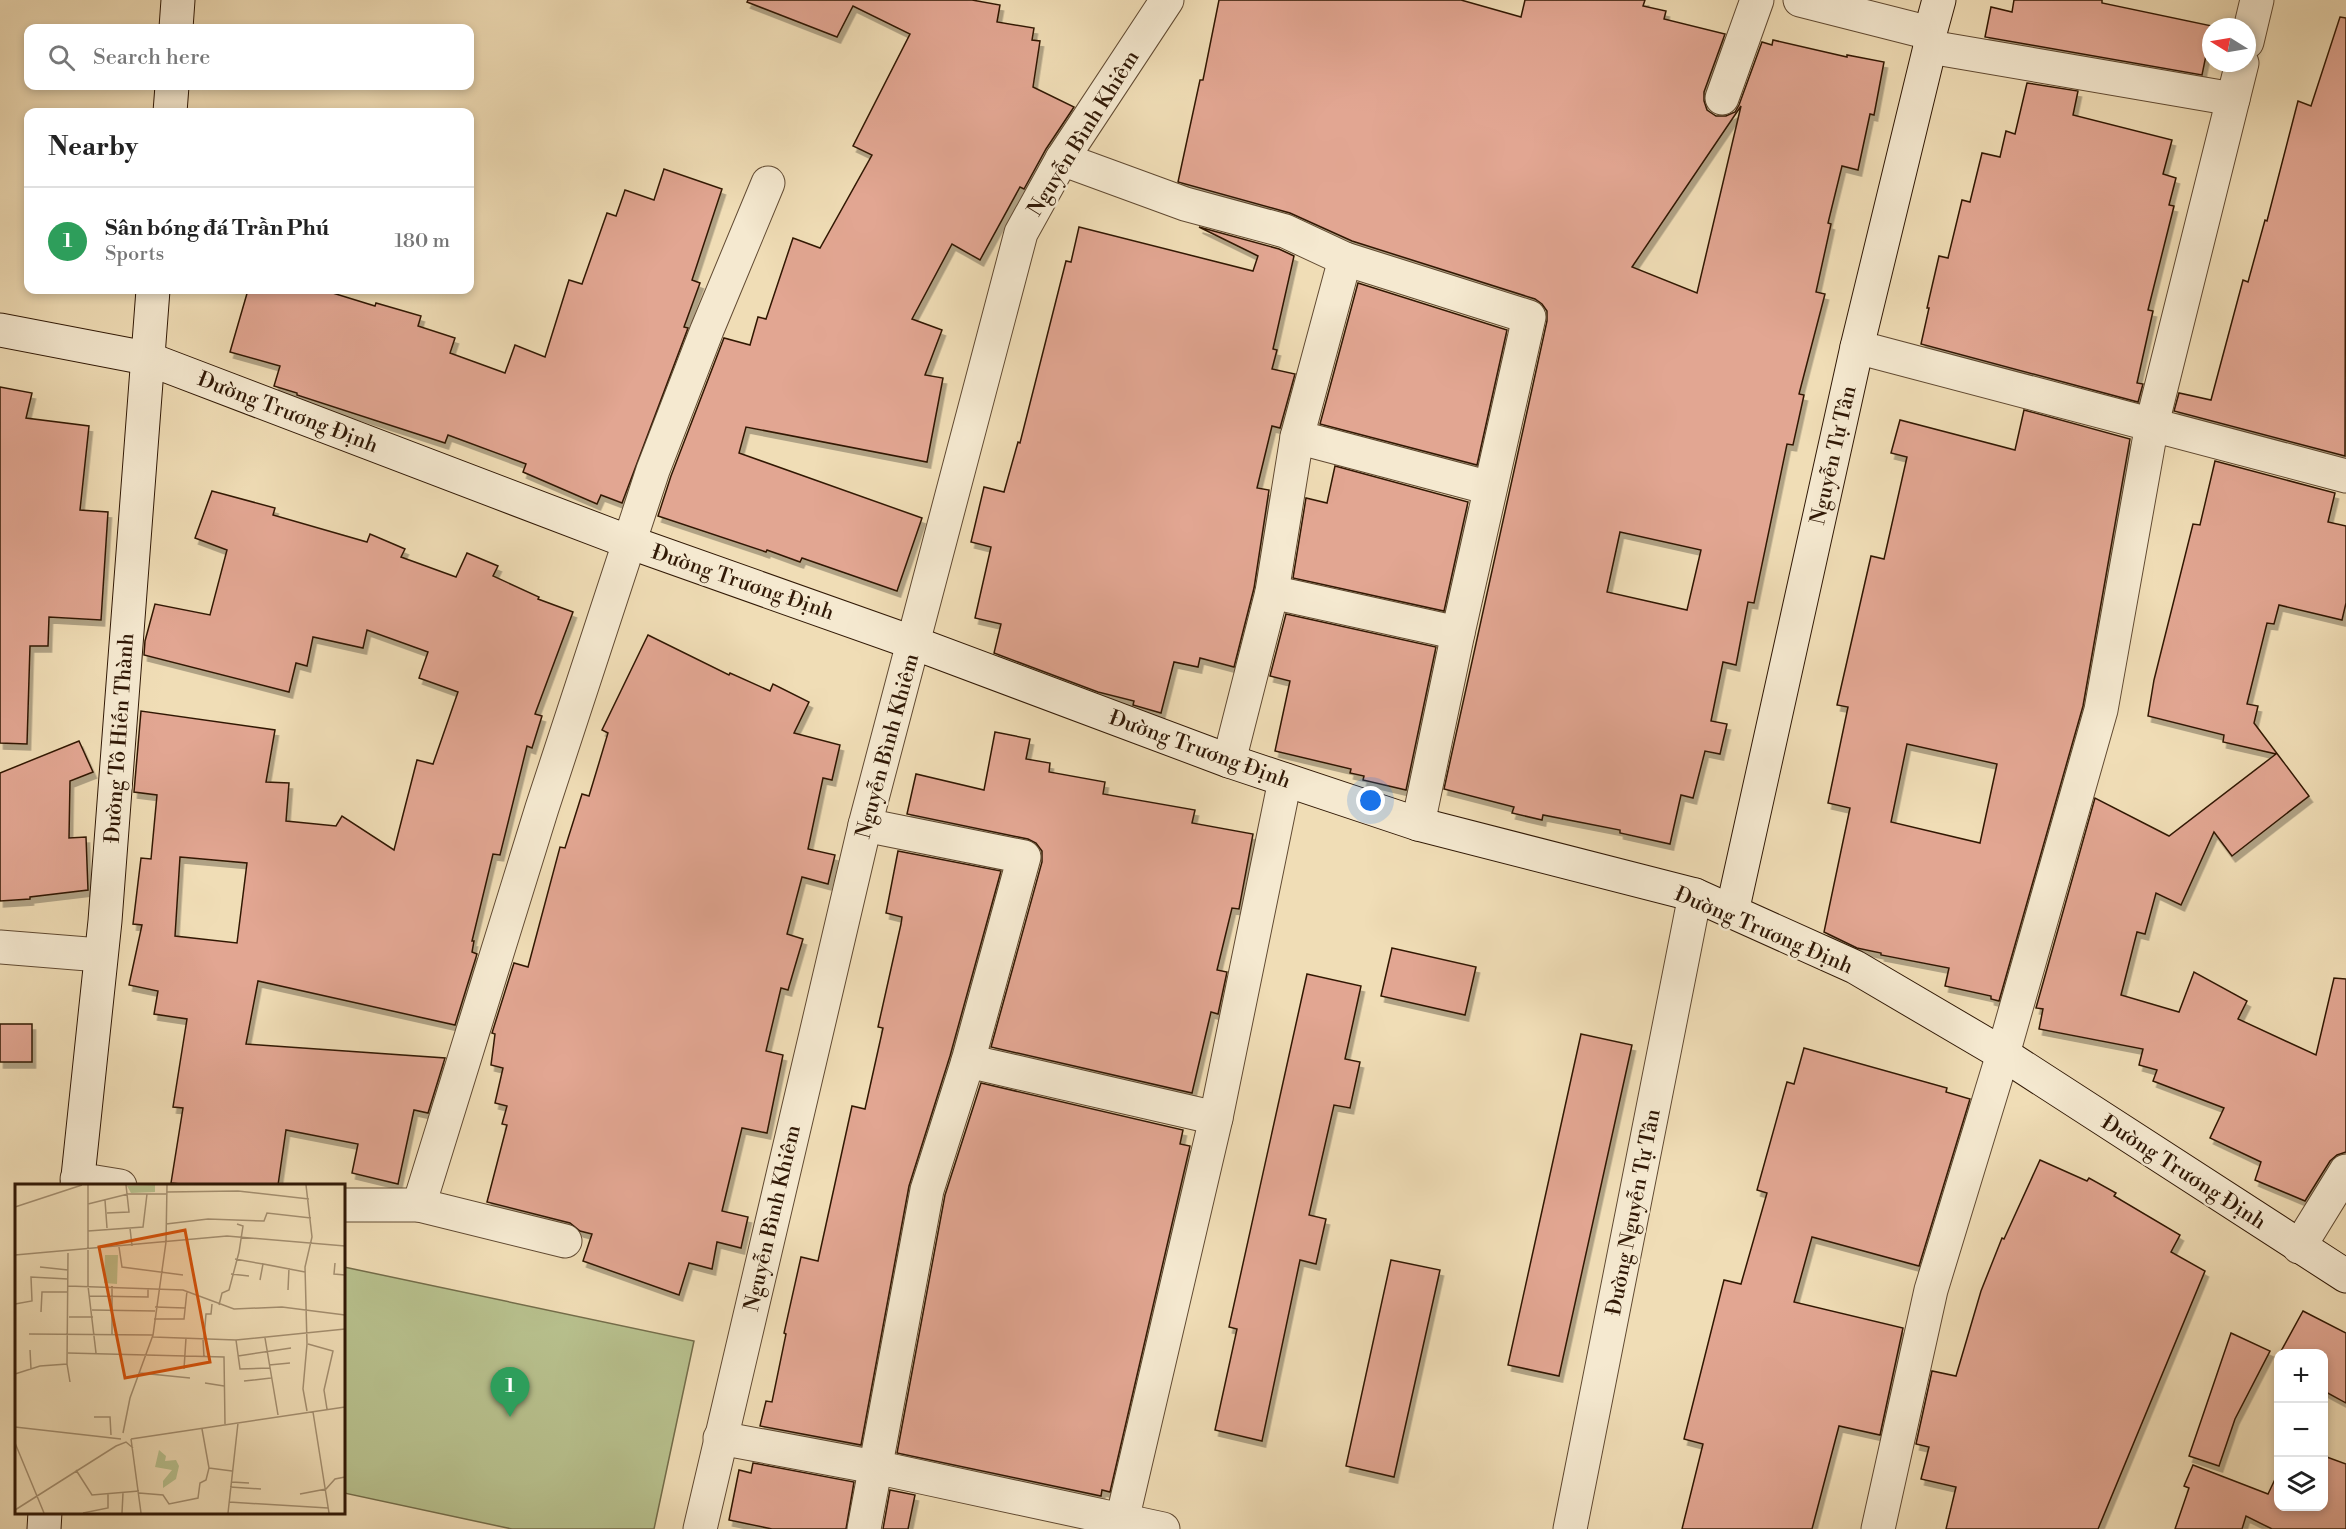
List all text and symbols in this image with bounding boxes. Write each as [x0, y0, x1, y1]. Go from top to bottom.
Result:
north arrow [2202, 18, 2256, 72]
search box [24, 24, 474, 90]
icon: search [45, 41, 78, 74]
text: Search here [93, 44, 210, 71]
street label: Nguyễn Bình Khiêm [1022, 46, 1145, 221]
text: Nearby [48, 131, 138, 163]
text: Sân bóng đá Trần Phú [105, 215, 329, 242]
text: 1 [63, 229, 72, 254]
text: 180 m [395, 229, 450, 254]
text: Sports [105, 242, 164, 267]
street label: Đường Trương Định [194, 367, 382, 459]
street label: Nguyễn Tự Tân [1805, 383, 1863, 527]
street label: Đường Trương Định [648, 540, 838, 627]
street label: Đường Tô Hiến Thành [100, 632, 140, 844]
street label: Nguyễn Bình Khiêm [851, 651, 925, 842]
street label: Đường Trương Định [1105, 705, 1294, 795]
your location [1356, 786, 1385, 815]
street label: Đường Trương Định [1671, 882, 1857, 980]
street label: Đường Nguyễn Tự Tân [1601, 1106, 1667, 1318]
street label: Đường Trương Định [2096, 1110, 2271, 1236]
street label: Nguyễn Bình Khiêm [739, 1122, 807, 1314]
inset map [15, 1184, 345, 1514]
map controls [2274, 1349, 2328, 1511]
button: + [2274, 1349, 2328, 1403]
pin: 1 [490, 1368, 530, 1417]
button: − [2274, 1403, 2328, 1457]
button: layers [2274, 1457, 2328, 1511]

